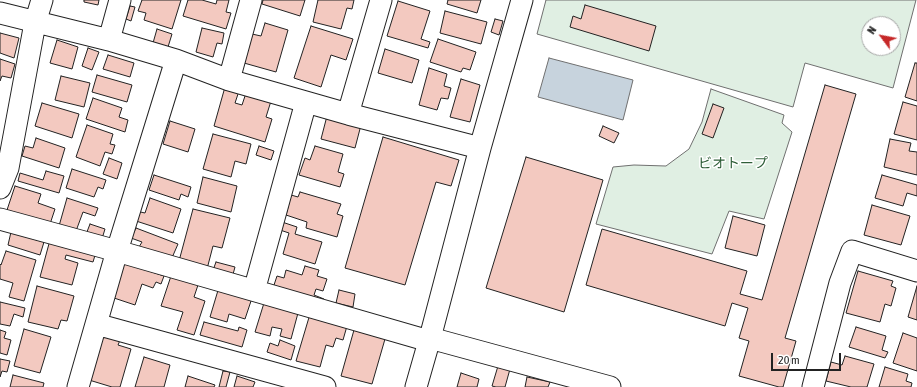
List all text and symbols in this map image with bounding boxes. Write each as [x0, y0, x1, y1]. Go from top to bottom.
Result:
north arrow [861, 16, 901, 56]
text: N [865, 24, 878, 36]
park label: ビオトープ [698, 156, 768, 172]
scale bar [773, 345, 843, 371]
text: 20 m [778, 353, 800, 367]

